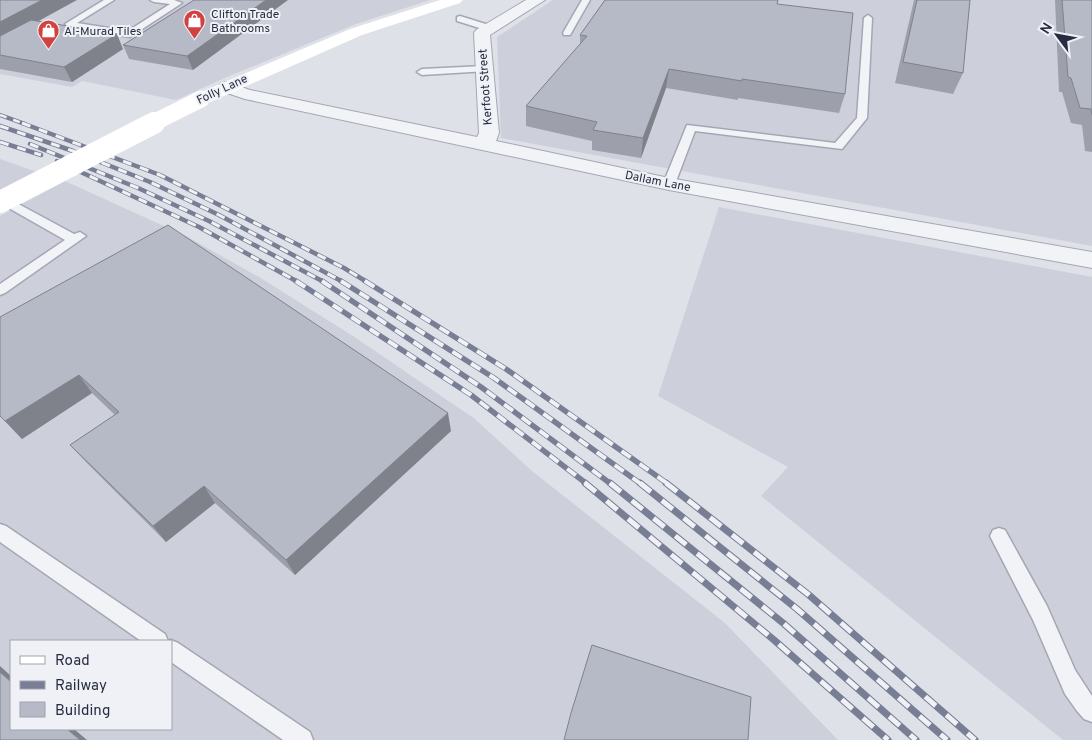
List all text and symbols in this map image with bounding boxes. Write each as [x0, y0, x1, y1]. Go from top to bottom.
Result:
place label: Clifton Trade Bathrooms [211, 7, 279, 37]
shop icon: Clifton Trade Bathrooms [183, 9, 207, 40]
north arrow [1032, 10, 1082, 60]
shop icon: Al-Murad Tiles [36, 19, 60, 50]
text: N [1037, 20, 1057, 38]
place label: Al-Murad Tiles [64, 24, 142, 40]
street label: Kerfoot Street [475, 48, 497, 126]
street label: Folly Lane [194, 71, 251, 109]
street label: Dallam Lane [624, 168, 692, 196]
legend [10, 640, 172, 730]
text: Road [55, 652, 90, 671]
text: Railway [55, 677, 107, 696]
text: Building [55, 702, 110, 721]

